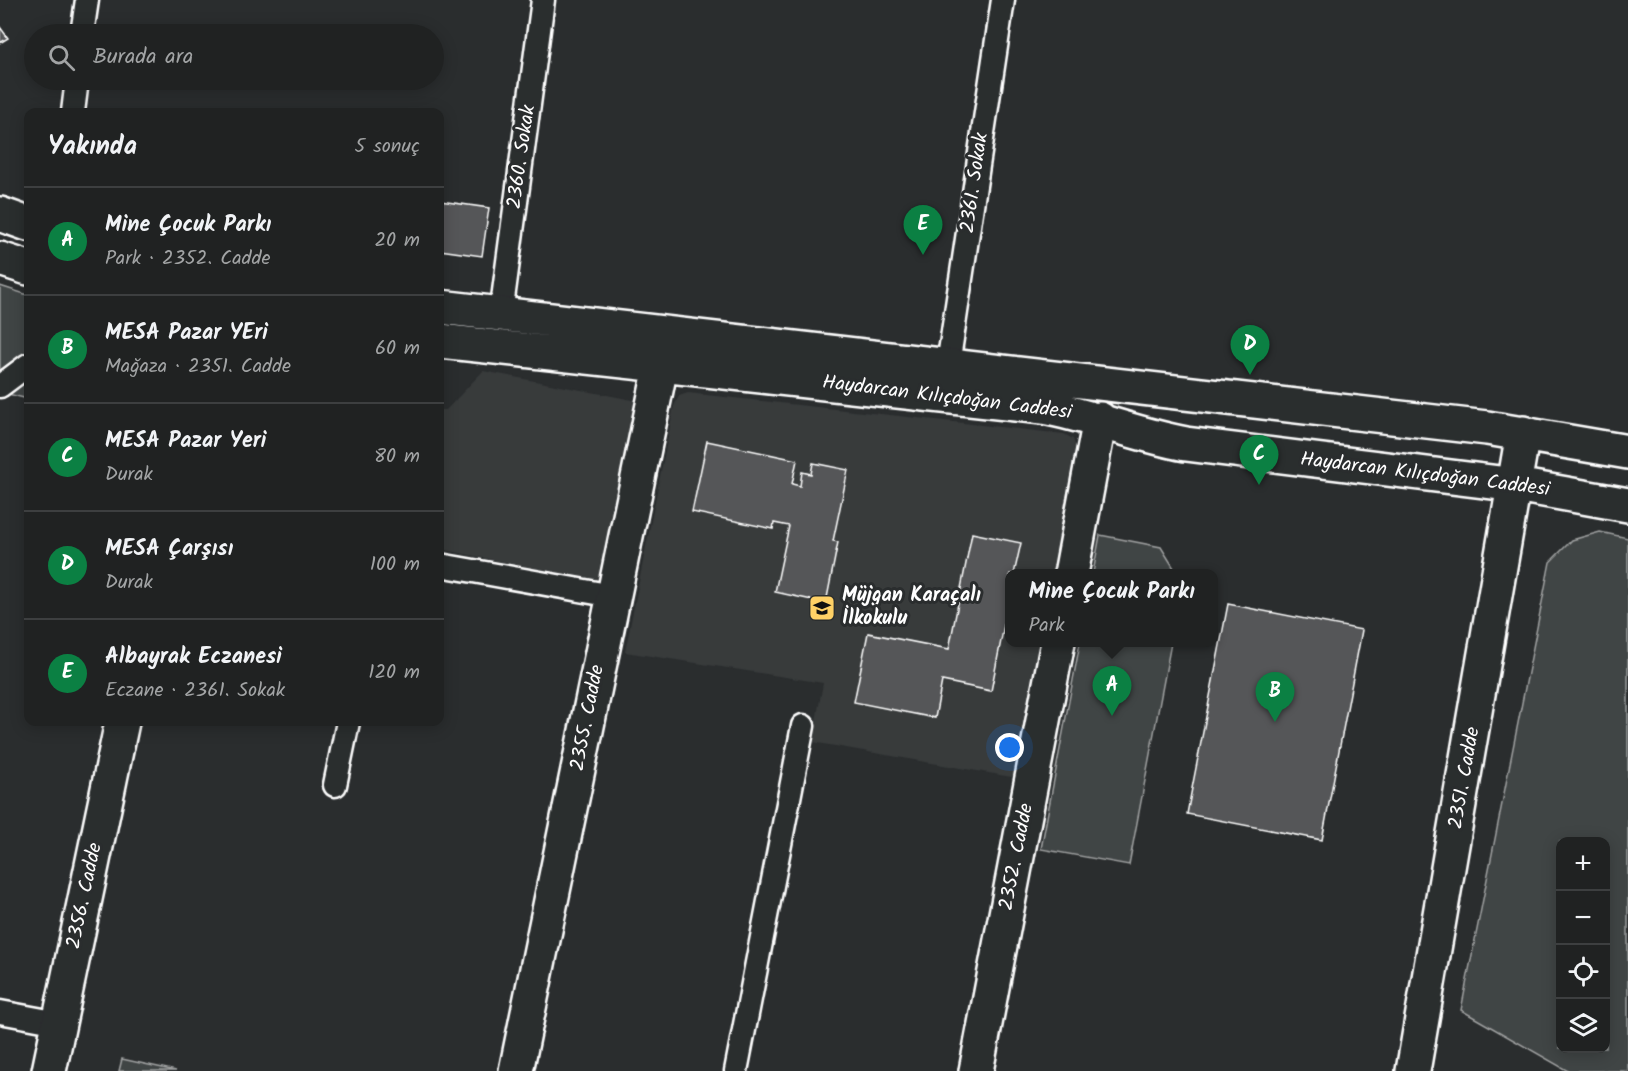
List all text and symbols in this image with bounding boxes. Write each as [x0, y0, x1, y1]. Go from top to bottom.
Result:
search box [24, 24, 444, 90]
text: Burada ara [93, 40, 193, 75]
icon: search [45, 41, 78, 74]
street label: 2360. Sokak [499, 102, 545, 211]
text: Yakında [48, 126, 137, 168]
street label: 2361. Sokak [952, 130, 998, 235]
text: 5 sonuç [354, 131, 420, 163]
pin: E [904, 206, 942, 255]
text: Mine Çocuk Parkı [105, 208, 271, 243]
text: A [61, 225, 74, 257]
text: 20 m [374, 225, 420, 257]
text: Park · 2352. Cadde [105, 243, 271, 275]
text: MESA Pazar YEri [105, 316, 268, 351]
pin: D [1230, 326, 1270, 375]
text: B [61, 333, 74, 365]
text: 60 m [375, 333, 420, 365]
text: Mağaza · 2351. Cadde [105, 351, 291, 383]
street label: Haydarcan Kılıçdoğan Caddesi [820, 367, 1075, 429]
text: MESA Pazar Yeri [105, 424, 267, 459]
pin: C [1240, 436, 1278, 485]
text: C [61, 441, 74, 473]
text: 80 m [374, 441, 420, 473]
street label: Haydarcan Kılıçdoğan Caddesi [1298, 444, 1553, 506]
text: Durak [105, 459, 153, 491]
text: MESA Çarşısı [105, 532, 233, 567]
text: D [61, 549, 74, 581]
text: 100 m [370, 549, 420, 581]
text: Durak [105, 567, 153, 599]
popup [1005, 569, 1218, 647]
text: Mine Çocuk Parkı [1028, 575, 1195, 610]
place label: Müjgan Karaçalı İlkokulu [842, 580, 981, 635]
school or university icon: Müjgan Karaçalı İlkokulu [807, 593, 837, 623]
text: Park [1028, 610, 1065, 642]
text: Albayrak Eczanesi [105, 640, 282, 675]
text: E [62, 657, 73, 689]
text: 120 m [368, 657, 420, 689]
street label: 2355. Cadde [562, 662, 614, 774]
pin: A [1092, 666, 1132, 716]
pin: B [1256, 672, 1294, 722]
text: Eczane · 2361. Sokak [105, 675, 285, 707]
street label: 2351. Cadde [1440, 724, 1490, 832]
your location [995, 733, 1024, 762]
street label: 2352. Cadde [991, 801, 1043, 913]
map controls [1556, 837, 1610, 1053]
button: + [1556, 837, 1610, 891]
street label: 2356. Cadde [58, 840, 112, 952]
button: − [1556, 891, 1610, 945]
button: locate [1556, 945, 1610, 999]
button: layers [1556, 999, 1610, 1053]

